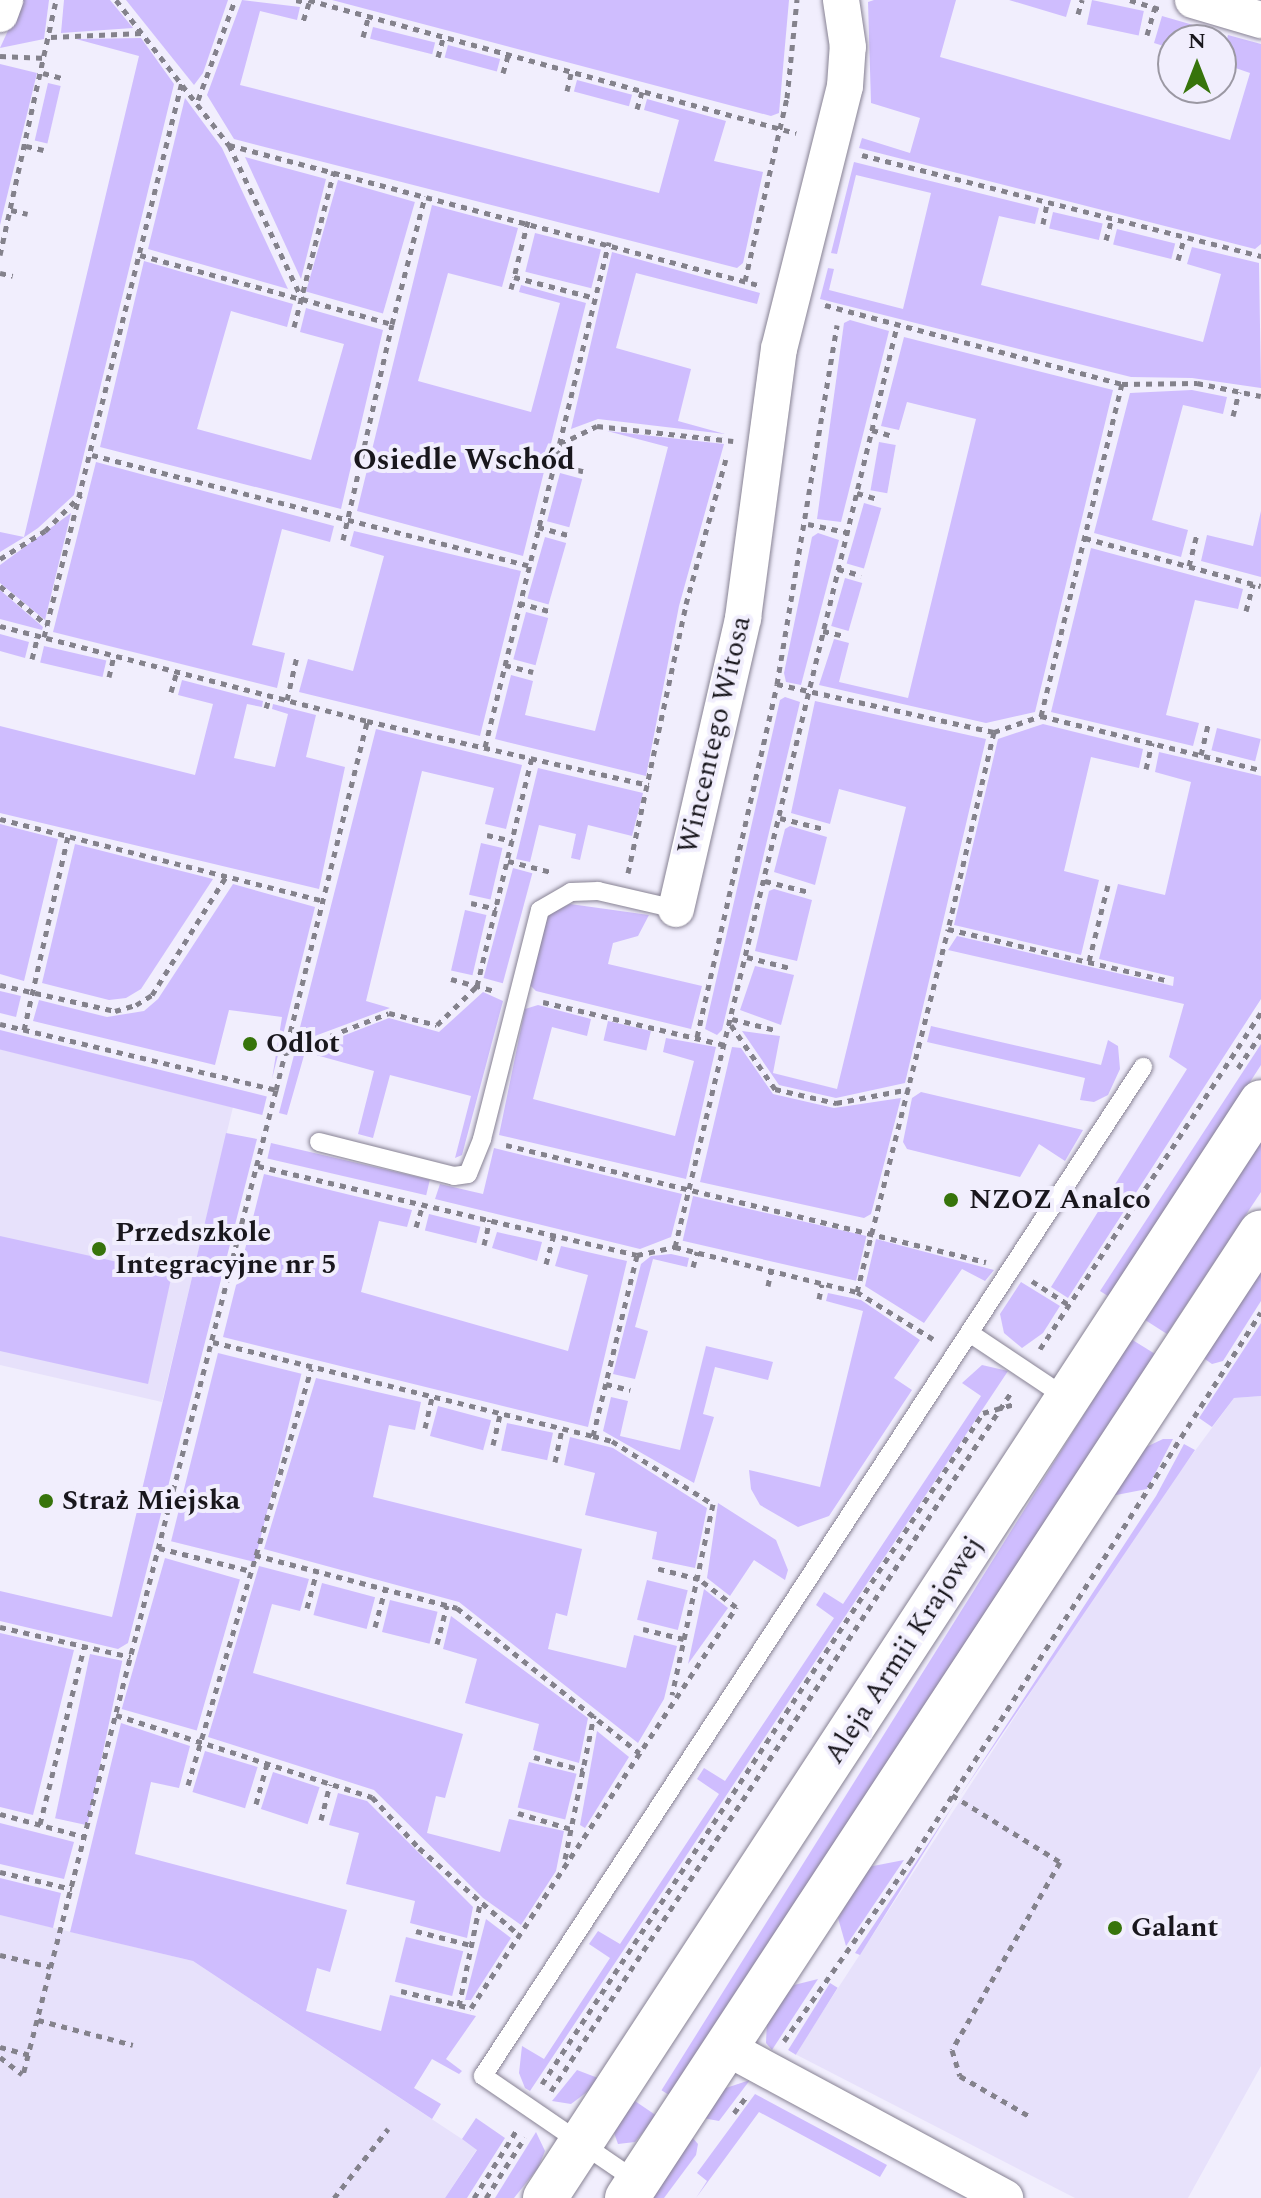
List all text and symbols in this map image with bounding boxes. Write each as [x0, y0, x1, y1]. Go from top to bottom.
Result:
north arrow [1157, 24, 1237, 104]
text: N [1188, 25, 1206, 58]
district label: Osiedle Wschód [353, 442, 575, 478]
street label: Wincentego Witosa [671, 613, 759, 857]
place label: Odlot [266, 1027, 340, 1061]
marker: Odlot [241, 1035, 259, 1053]
place label: NZOZ Analco [969, 1183, 1151, 1217]
marker: NZOZ Analco [940, 1189, 962, 1211]
place label: Przedszkole Integracyjne nr 5 [115, 1216, 337, 1282]
marker: Przedszkole Integracyjne nr 5 [90, 1240, 108, 1258]
place label: Straż Miejska [62, 1484, 240, 1518]
marker: Straż Miejska [37, 1492, 55, 1510]
street label: Aleja Armii Krajowej [818, 1530, 990, 1770]
place label: Galant [1131, 1911, 1218, 1945]
marker: Galant [1106, 1919, 1124, 1937]

